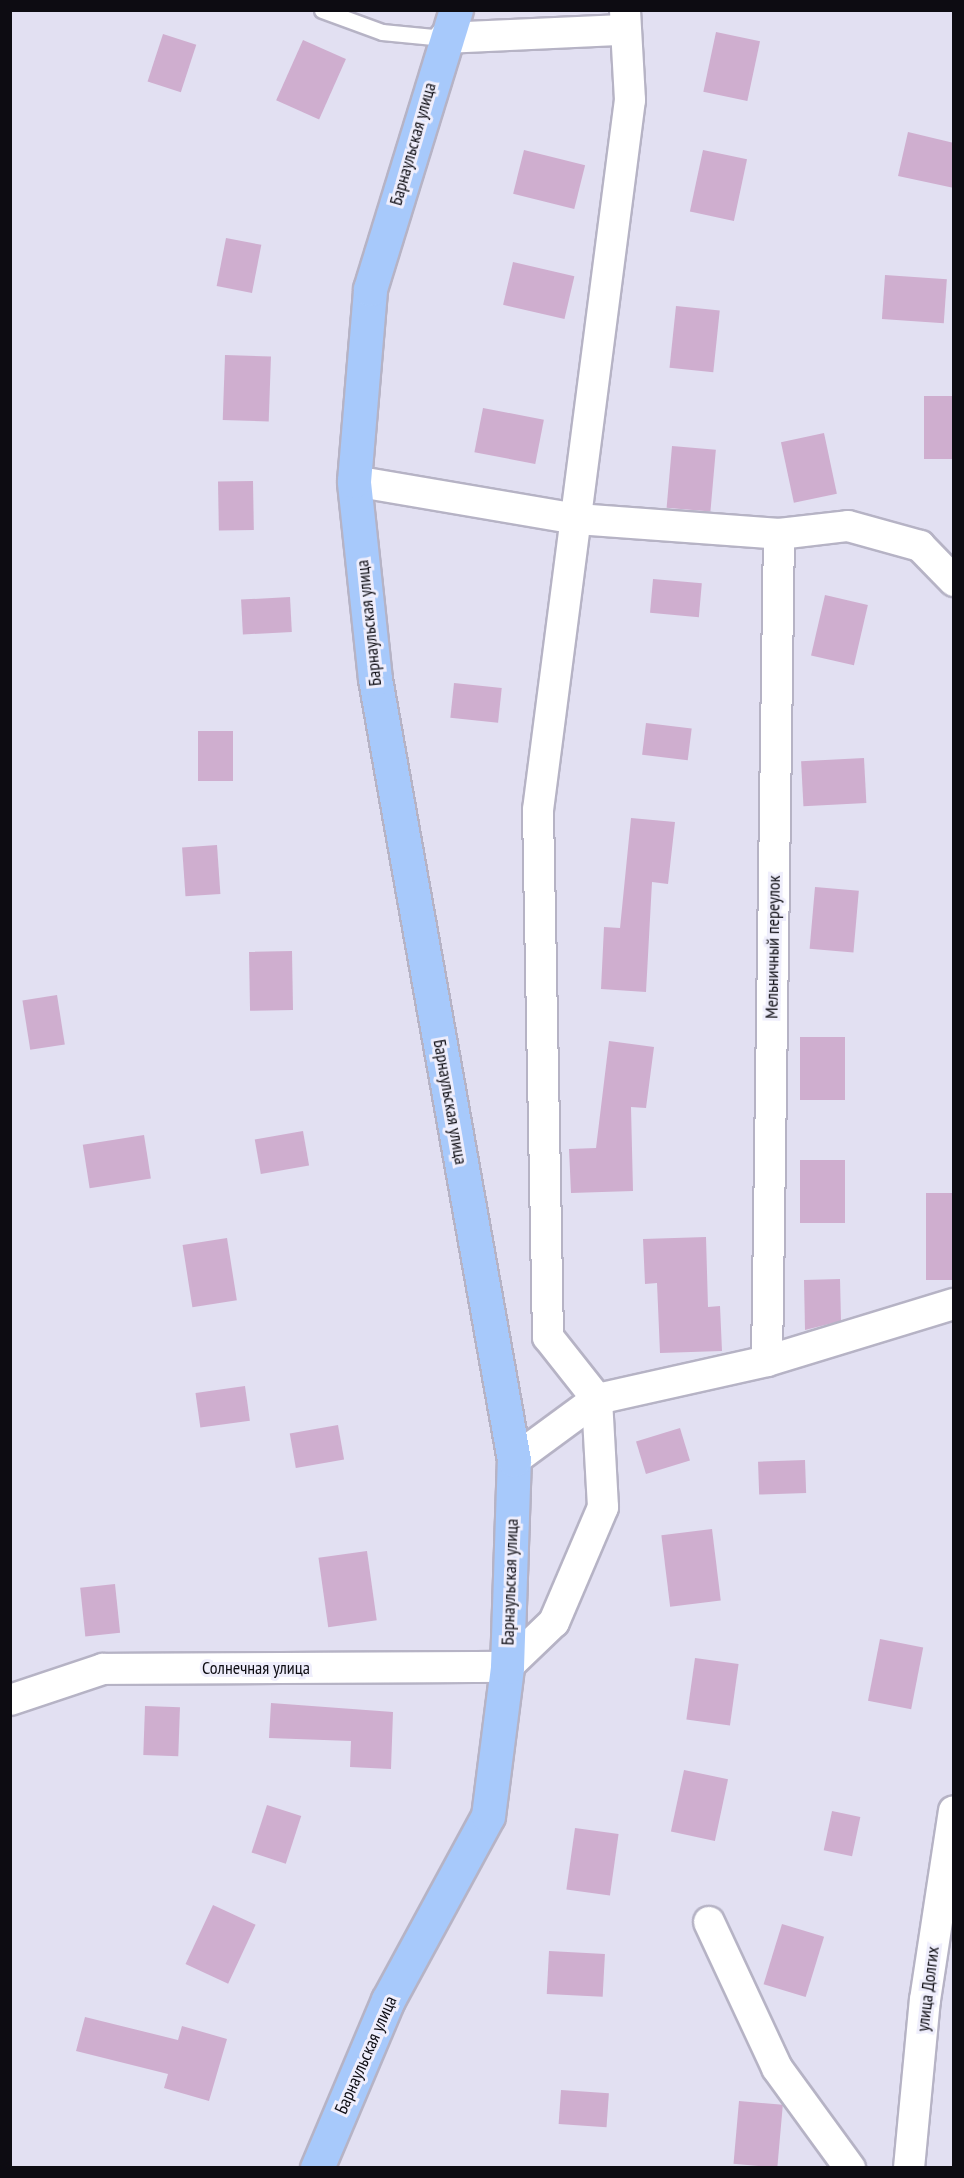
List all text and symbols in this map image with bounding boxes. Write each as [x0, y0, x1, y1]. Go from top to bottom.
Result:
street label: Барнаульская улица [385, 80, 441, 208]
street label: Барнаульская улица [352, 559, 386, 687]
street label: Мельничный переулок [761, 875, 785, 1019]
street label: Барнаульская улица [428, 1038, 472, 1166]
street label: Барнаульская улица [497, 1518, 523, 1646]
street label: Солнечная улица [202, 1657, 310, 1679]
street label: улица Долгих [912, 1945, 944, 2033]
street label: Барнаульская улица [330, 1993, 402, 2117]

